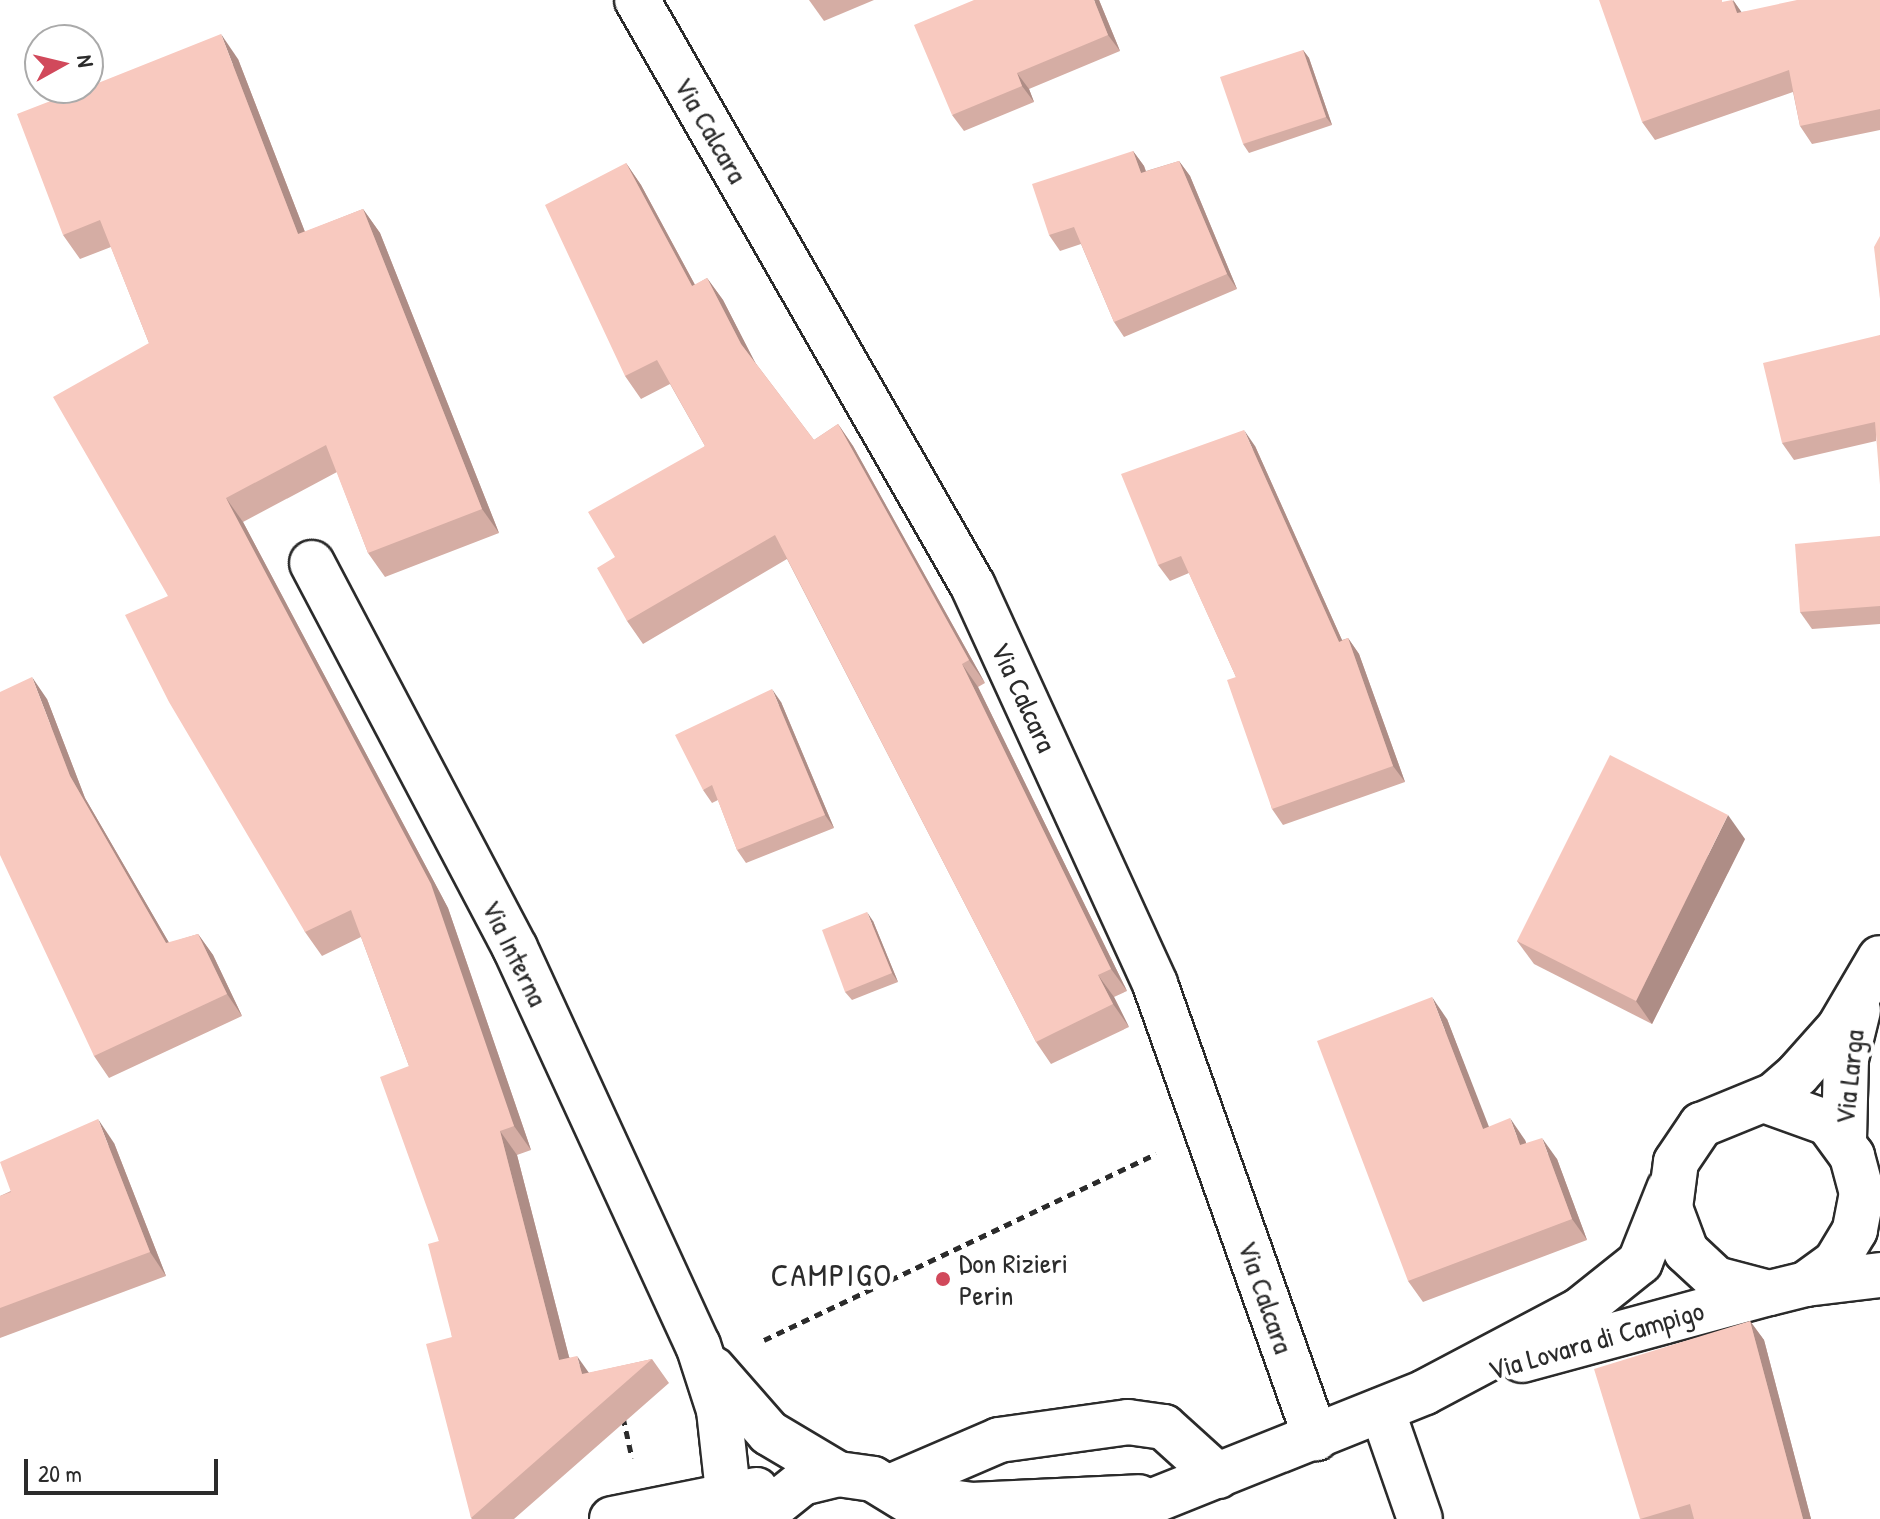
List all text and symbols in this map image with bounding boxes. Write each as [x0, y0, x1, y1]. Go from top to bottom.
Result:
north arrow [24, 24, 104, 104]
text: N [70, 53, 101, 69]
street label: Via Calcara [667, 71, 755, 189]
street label: Via Calcara [984, 637, 1064, 757]
street label: Via Interna [475, 894, 555, 1012]
street label: Via Larga [1827, 1028, 1871, 1126]
street label: Via Calcara [1231, 1236, 1301, 1358]
place label: Don Rizieri Perin [959, 1246, 1068, 1312]
district label: CAMPIGO [771, 1256, 893, 1294]
marker: Don Rizieri Perin [934, 1270, 952, 1288]
street label: Via Lovara di Campigo [1484, 1293, 1708, 1387]
scale bar [28, 1443, 222, 1493]
text: 20 m [38, 1457, 82, 1489]

